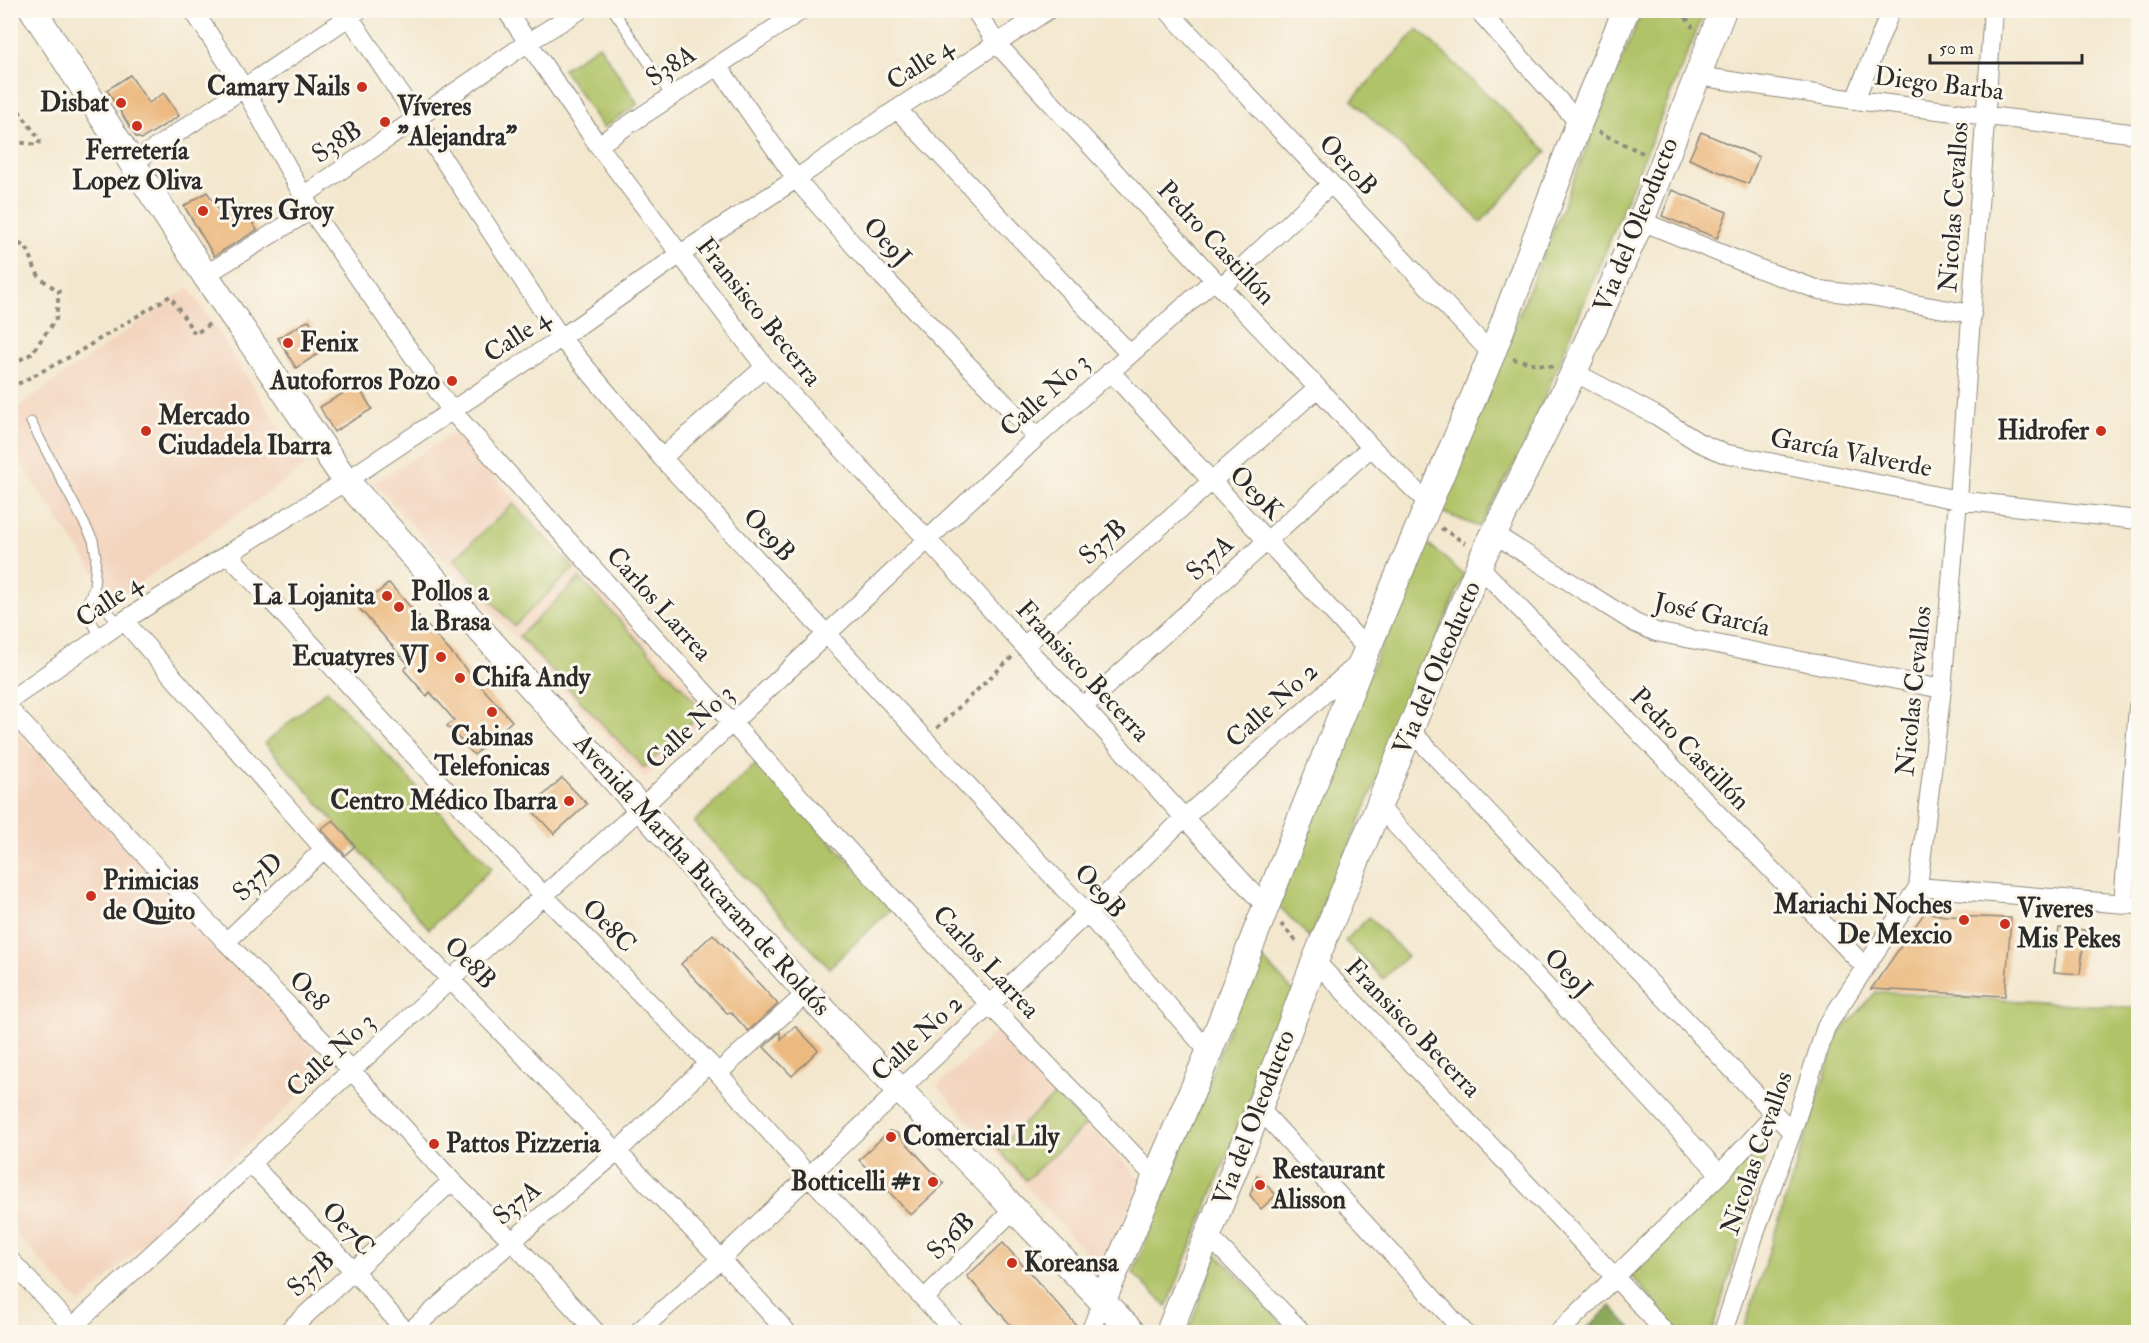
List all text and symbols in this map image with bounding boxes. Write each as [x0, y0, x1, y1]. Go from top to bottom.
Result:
scale bar [1930, 27, 2082, 65]
street label: Calle 4 [881, 30, 960, 97]
text: 50 m [1939, 37, 1974, 60]
street label: S38A [640, 38, 702, 94]
street label: Diego Barba [1872, 60, 2006, 108]
place label: Camary Nails [207, 71, 350, 104]
marker: Camary Nails [355, 80, 369, 94]
place label: Disbat [40, 87, 110, 119]
place label: Víveres "Alejandra" [396, 91, 518, 153]
marker: Disbat [114, 96, 128, 110]
street label: S38B [306, 114, 368, 170]
marker: Víveres "Alejandra" [378, 115, 392, 129]
marker: Ferretería Lopez Oliva [130, 119, 144, 133]
street label: Nicolas Cevallos [1932, 121, 1976, 293]
street label: Oe10B [1312, 128, 1384, 202]
street label: Via del Oleoducto [1586, 133, 1686, 317]
place label: Ferretería Lopez Oliva [72, 135, 203, 198]
street label: Pedro Castillón [1150, 174, 1282, 312]
place label: Tyres Groy [214, 195, 335, 228]
marker: Tyres Groy [196, 204, 210, 218]
street label: Oe9J [856, 211, 918, 273]
street label: Fransisco Becerra [689, 231, 829, 393]
street label: Calle 4 [478, 302, 557, 370]
place label: Fenix [300, 327, 359, 359]
marker: Fenix [281, 336, 295, 350]
street label: Calle No 3 [993, 346, 1097, 444]
place label: Autoforros Pozo [269, 365, 440, 397]
marker: Autoforros Pozo [445, 374, 459, 388]
place label: Mercado Ciudadela Ibarra [157, 400, 332, 462]
place label: Hidrofer [1997, 415, 2089, 447]
street label: García Valverde [1767, 422, 1935, 484]
marker: Mercado Ciudadela Ibarra [139, 424, 153, 438]
marker: Hidrofer [2094, 424, 2108, 438]
street label: Oe9K [1222, 459, 1290, 528]
street label: Oe9B [736, 501, 802, 569]
street label: S37B [1072, 512, 1134, 572]
street label: S37A [1180, 528, 1241, 588]
street label: Carlos Larrea [599, 540, 719, 668]
street label: Calle 4 [70, 567, 149, 635]
place label: Pollos a la Brasa [410, 576, 492, 638]
street label: Via del Oleoducto [1386, 576, 1488, 760]
place label: La Lojanita [253, 580, 376, 612]
street label: José García [1650, 586, 1773, 644]
marker: La Lojanita [380, 589, 394, 603]
street label: Fransisco Becerra [1009, 594, 1157, 749]
marker: Pollos a la Brasa [392, 600, 406, 614]
street label: Nicolas Cevallos [1889, 604, 1939, 778]
place label: Ecuatyres VJ [292, 641, 429, 674]
marker: Ecuatyres VJ [434, 650, 448, 664]
street label: Calle No 2 [1219, 655, 1325, 755]
place label: Chifa Andy [472, 662, 592, 695]
marker: Chifa Andy [453, 671, 467, 685]
street label: Calle No 3 [639, 678, 741, 776]
street label: Pedro Castillón [1623, 681, 1757, 817]
marker: Cabinas Telefonicas [485, 705, 499, 719]
place label: Cabinas Telefonicas [433, 721, 550, 783]
street label: Avenida Martha Bucaram de Roldós [566, 727, 837, 1023]
place label: Centro Médico Ibarra [330, 785, 558, 817]
marker: Centro Médico Ibarra [562, 794, 576, 808]
street label: S37D [226, 846, 290, 908]
street label: Oe9B [1067, 857, 1133, 925]
place label: Primicias de Quito [103, 865, 199, 927]
marker: Primicias de Quito [84, 889, 98, 903]
place label: Mariachi Noches De Mexcio [1772, 889, 1952, 951]
street label: Oe8C [575, 892, 643, 960]
place label: Viveres Mis Pekes [2016, 893, 2121, 955]
street label: Carlos Larrea [926, 899, 1047, 1025]
marker: Mariachi Noches De Mexcio [1957, 913, 1971, 927]
marker: Viveres Mis Pekes [1998, 917, 2012, 931]
street label: Oe8B [437, 930, 503, 996]
street label: Oe9J [1537, 942, 1599, 1004]
street label: Fransisco Becerra [1338, 951, 1488, 1105]
street label: Oe8 [282, 964, 336, 1018]
street label: Calle No 2 [865, 988, 969, 1088]
street label: Calle No 3 [280, 1006, 382, 1104]
street label: Via del Oleoducto [1206, 1026, 1302, 1210]
street label: Nicolas Cevallos [1714, 1067, 1800, 1239]
place label: Comercial Lily [903, 1121, 1061, 1154]
place label: Pattos Pizzeria [446, 1128, 602, 1160]
marker: Comercial Lily [884, 1130, 898, 1144]
marker: Pattos Pizzeria [427, 1137, 441, 1151]
place label: Restaurant Alisson [1271, 1154, 1385, 1216]
place label: Botticelli #1 [791, 1166, 921, 1198]
street label: S37A [486, 1173, 548, 1232]
marker: Botticelli #1 [926, 1175, 940, 1189]
marker: Restaurant Alisson [1253, 1178, 1267, 1192]
street label: Oe7C [315, 1195, 381, 1263]
street label: S36B [920, 1205, 982, 1267]
street label: S37B [281, 1244, 341, 1304]
place label: Koreansa [1024, 1247, 1120, 1279]
marker: Koreansa [1005, 1256, 1019, 1270]

